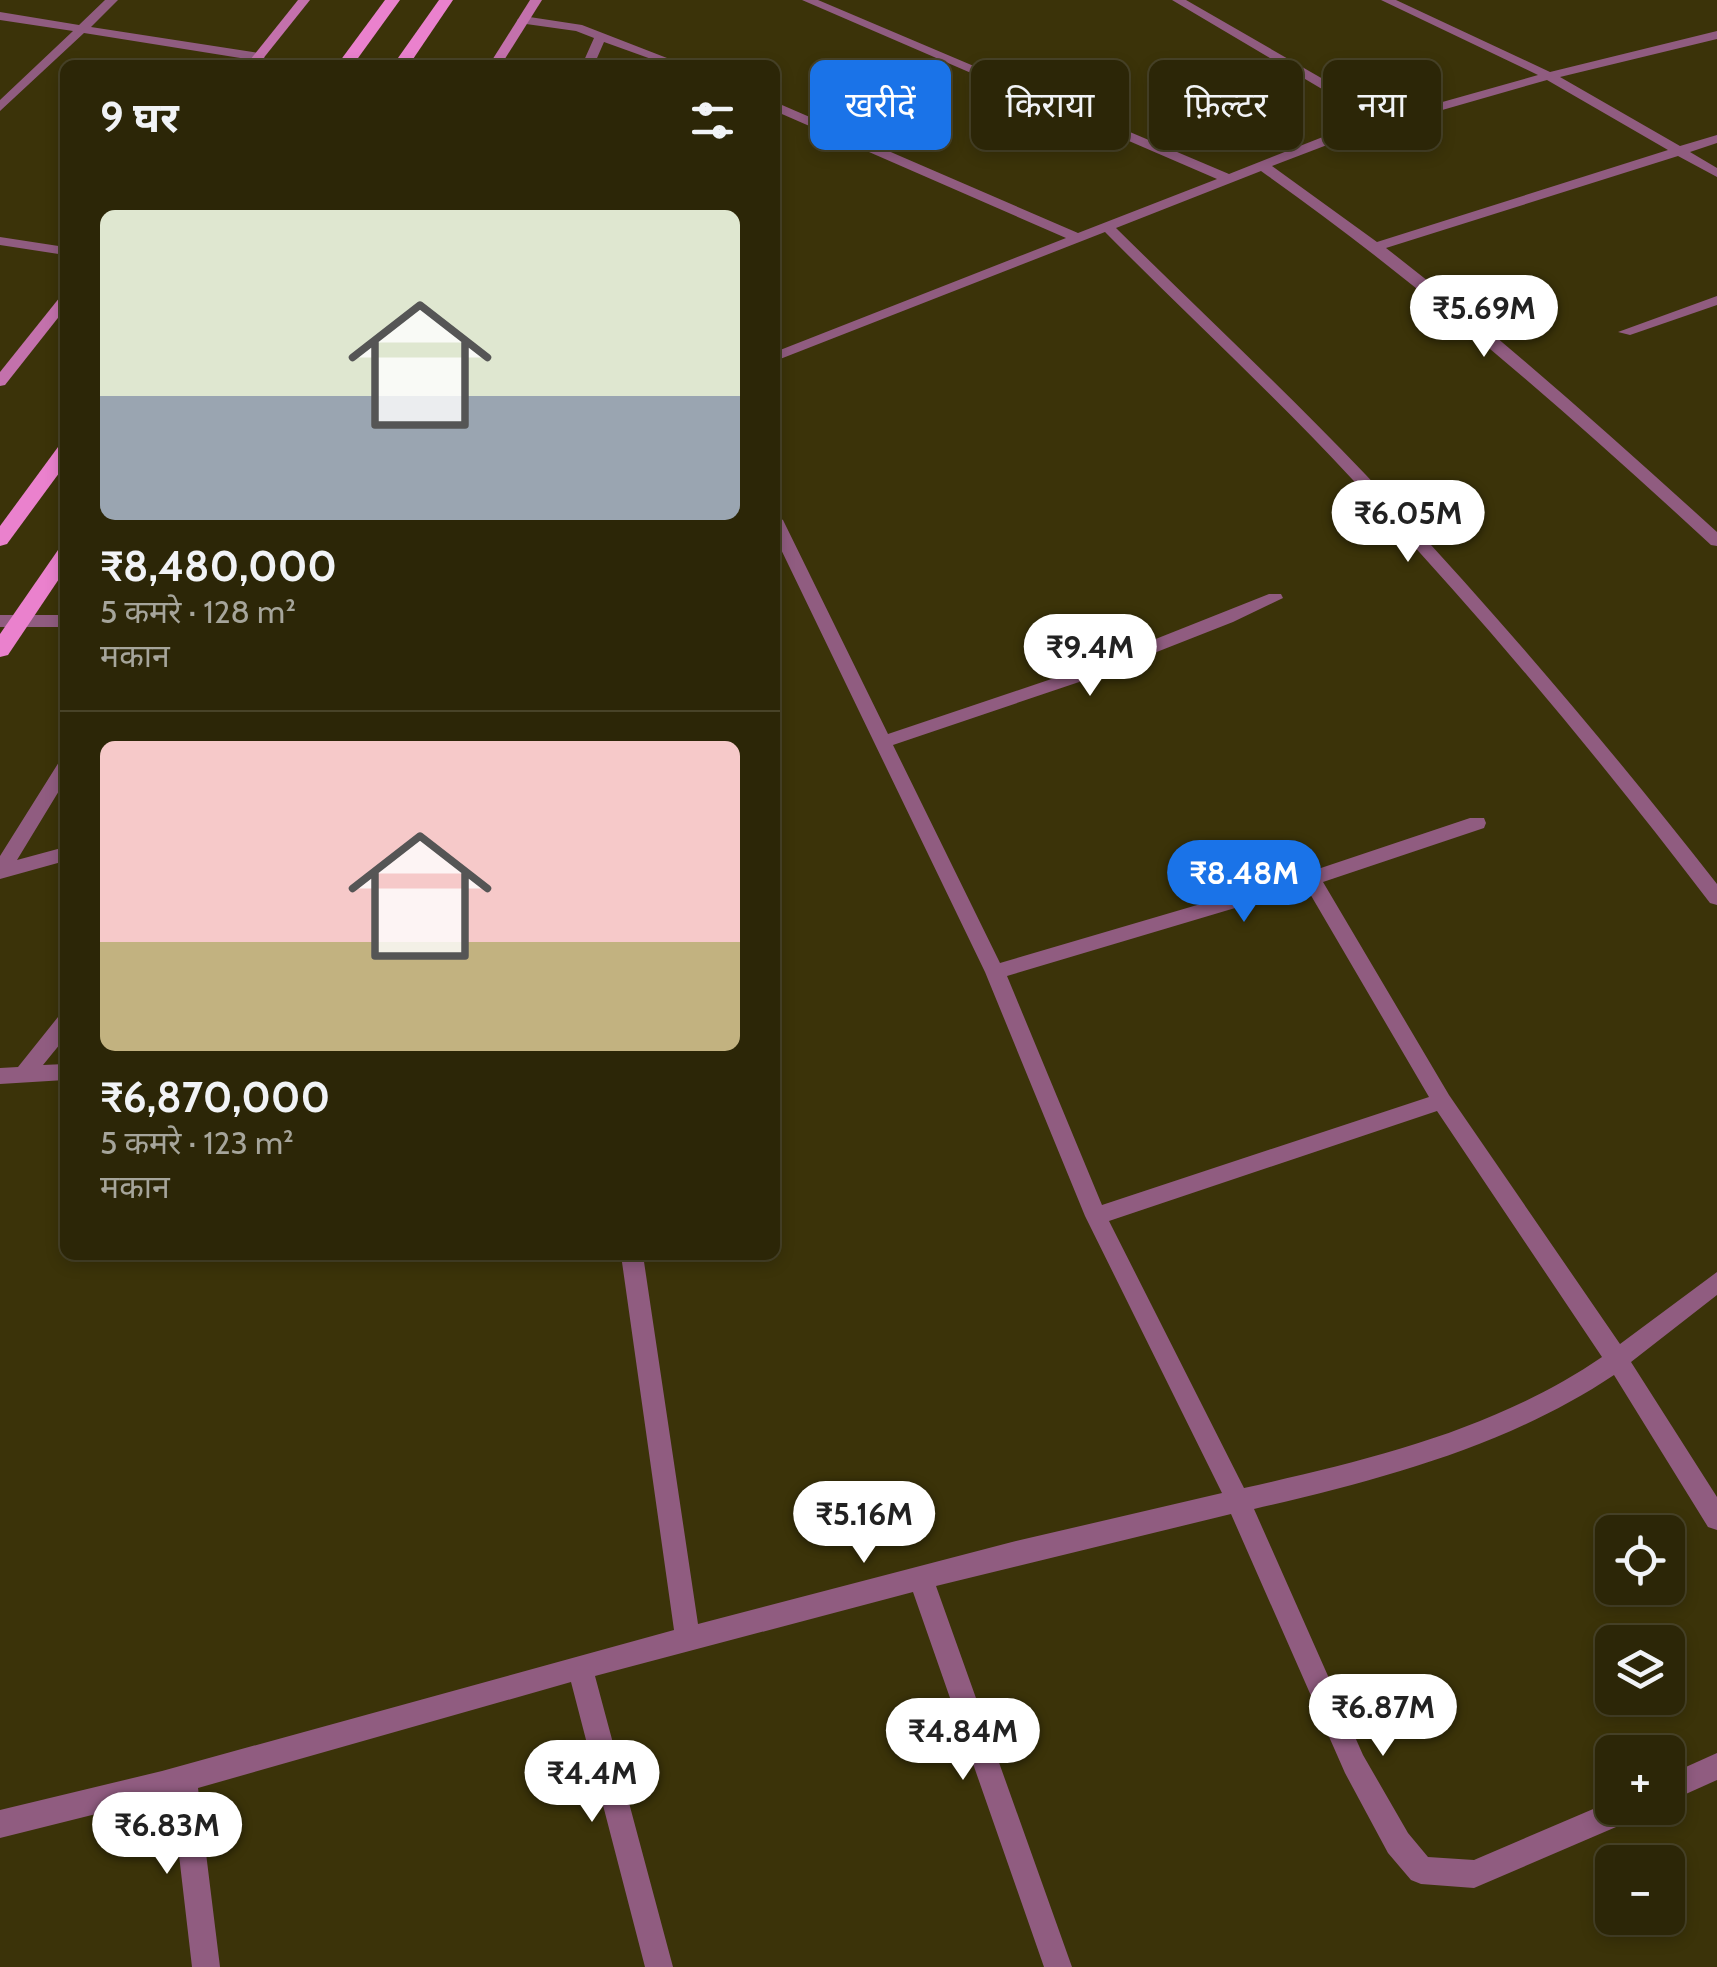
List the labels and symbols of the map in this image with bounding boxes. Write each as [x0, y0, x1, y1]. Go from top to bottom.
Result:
pin: ₹5.69M [1403, 275, 1565, 360]
pin: ₹6.05M [1327, 480, 1489, 565]
pin: ₹9.4M [1020, 614, 1160, 699]
pin: ₹8.48M [1163, 840, 1325, 925]
pin: ₹5.16M [783, 1481, 945, 1566]
pin: ₹6.87M [1302, 1674, 1464, 1759]
pin: ₹4.84M [882, 1698, 1044, 1783]
pin: ₹4.4M [522, 1740, 662, 1825]
pin: ₹6.83M [86, 1792, 248, 1877]

